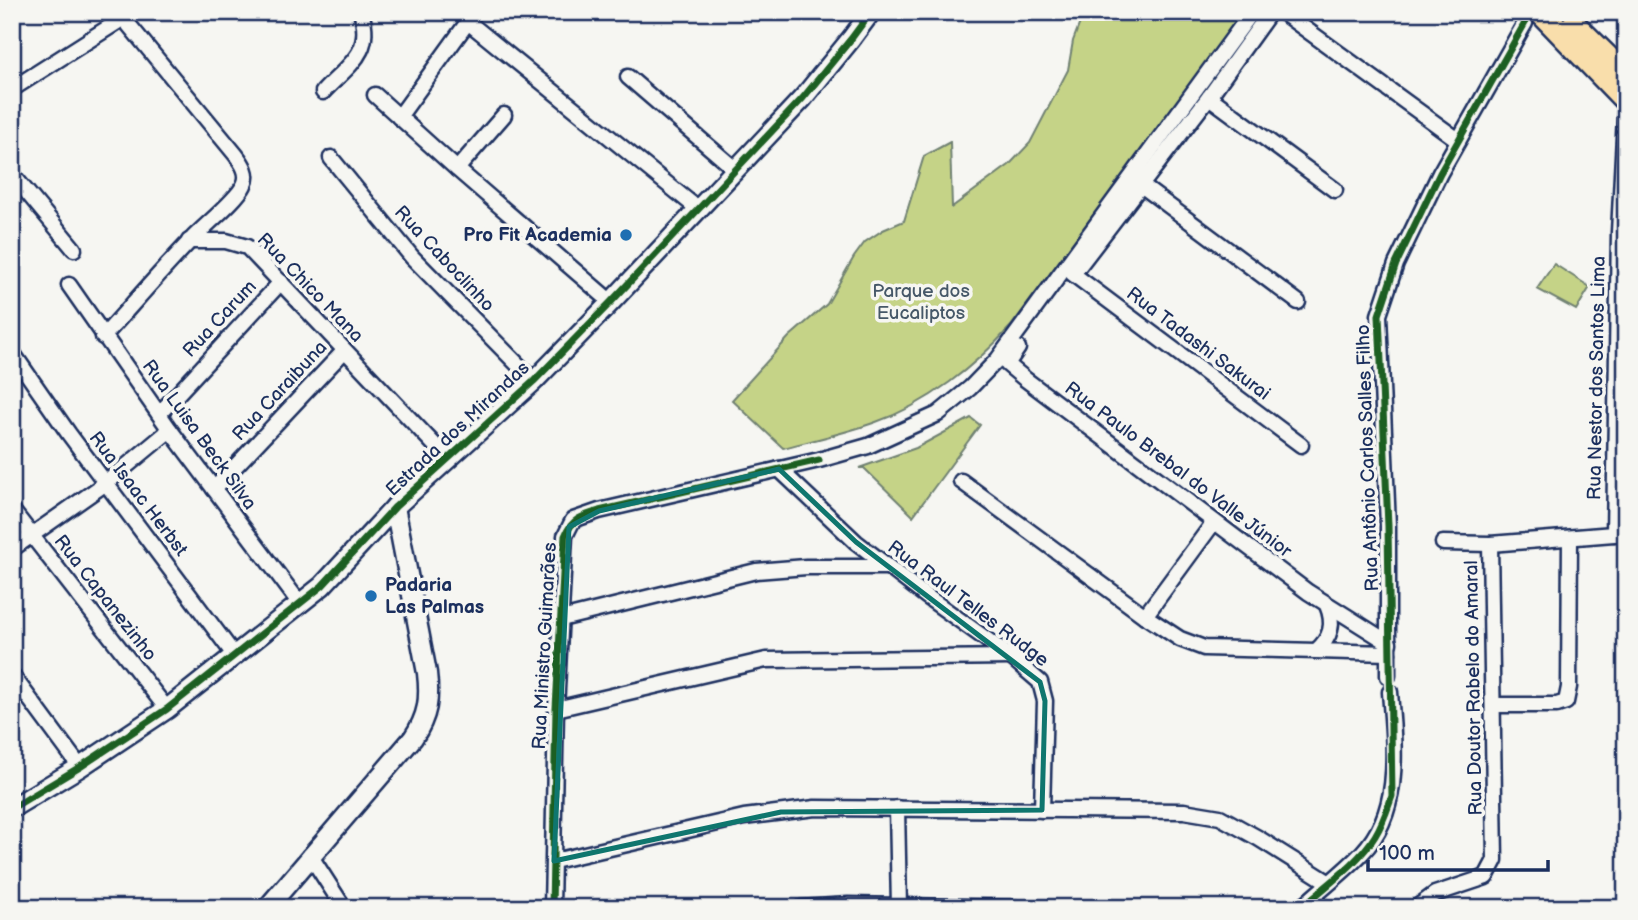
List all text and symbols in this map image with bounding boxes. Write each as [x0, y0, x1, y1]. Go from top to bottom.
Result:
street label: Rua Caboclinho [389, 201, 499, 317]
place label: Pro Fit Academia [463, 224, 612, 247]
marker: Pro Fit Academia [618, 227, 634, 243]
street label: Rua Chico Mana [252, 229, 368, 347]
street label: Rua Nestor dos Santos Lima [1583, 256, 1611, 500]
street label: Rua Carum [178, 276, 262, 362]
park label: Parque dos Eucaliptos [872, 280, 970, 325]
street label: Rua Tadashi Sakurai [1122, 282, 1274, 406]
street label: Rua Antônio Carlos Salles Filho [1352, 324, 1384, 592]
street label: Rua Caraibuna [228, 336, 332, 446]
street label: Rua Luisa Beck Silva [137, 356, 261, 514]
street label: Estrada dos Mirandas [381, 357, 535, 501]
street label: Rua Paulo Brebal do Valle Júnior [1060, 377, 1297, 564]
street label: Rua Isaac Herbst [84, 427, 192, 561]
street label: Rua Capanezinho [49, 530, 161, 666]
street label: Rua Raul Telles Rudge [883, 536, 1053, 672]
street label: Rua Ministro Guimarães [528, 542, 562, 750]
street label: Rua Doutor Rabelo do Amaral [1460, 560, 1488, 816]
place label: Padaria Las Palmas [385, 574, 484, 619]
marker: Padaria Las Palmas [363, 588, 379, 604]
scale bar [1368, 829, 1549, 873]
text: 100 m [1379, 841, 1435, 866]

